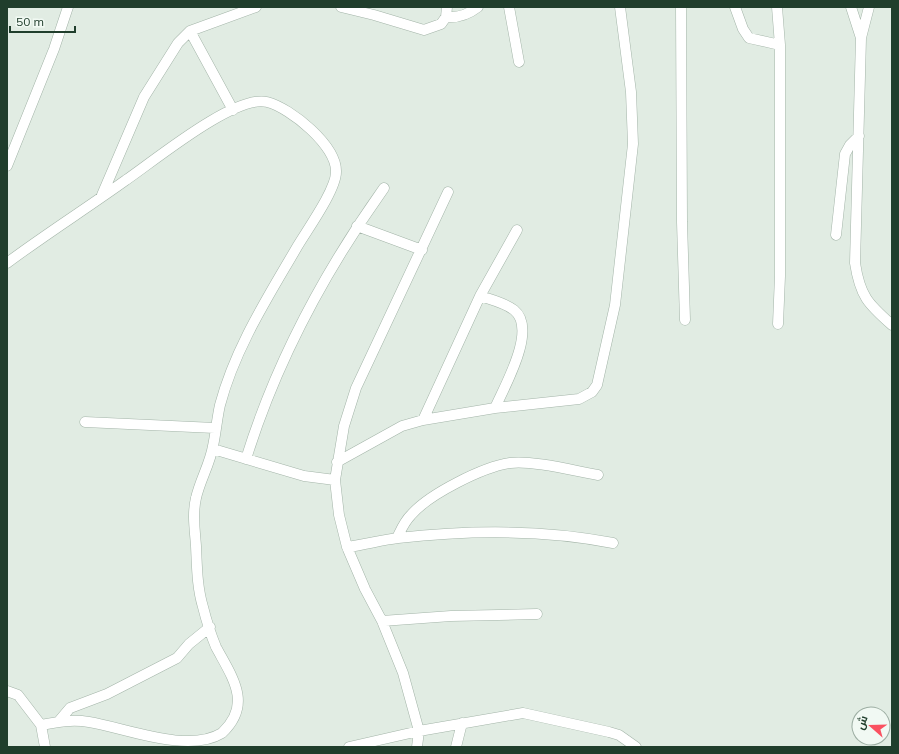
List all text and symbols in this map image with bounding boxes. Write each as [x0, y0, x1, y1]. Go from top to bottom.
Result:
scale bar [10, 8, 75, 34]
text: 50 m [16, 14, 44, 29]
north arrow [851, 706, 891, 746]
text: ش [853, 714, 871, 732]

